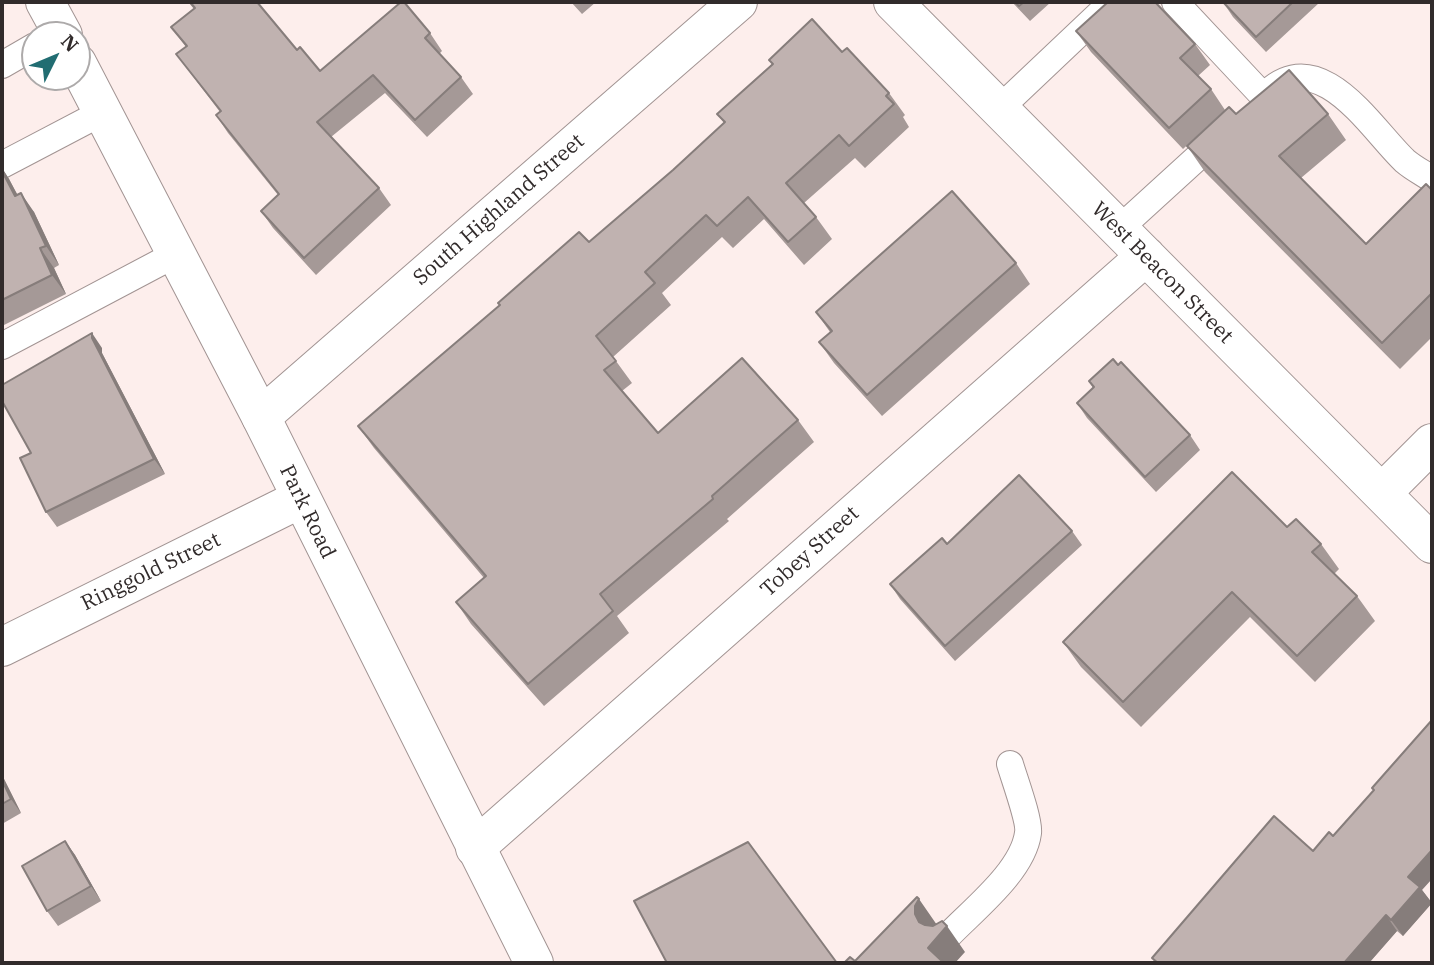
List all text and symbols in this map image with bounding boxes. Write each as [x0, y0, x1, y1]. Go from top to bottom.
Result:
north arrow [21, 21, 91, 91]
text: N [56, 29, 84, 57]
street label: South Highland Street [408, 129, 590, 291]
street label: West Beacon Street [1086, 197, 1238, 349]
street label: Park Road [274, 461, 340, 563]
street label: Tobey Street [756, 501, 864, 603]
street label: Ringgold Street [77, 527, 225, 617]

